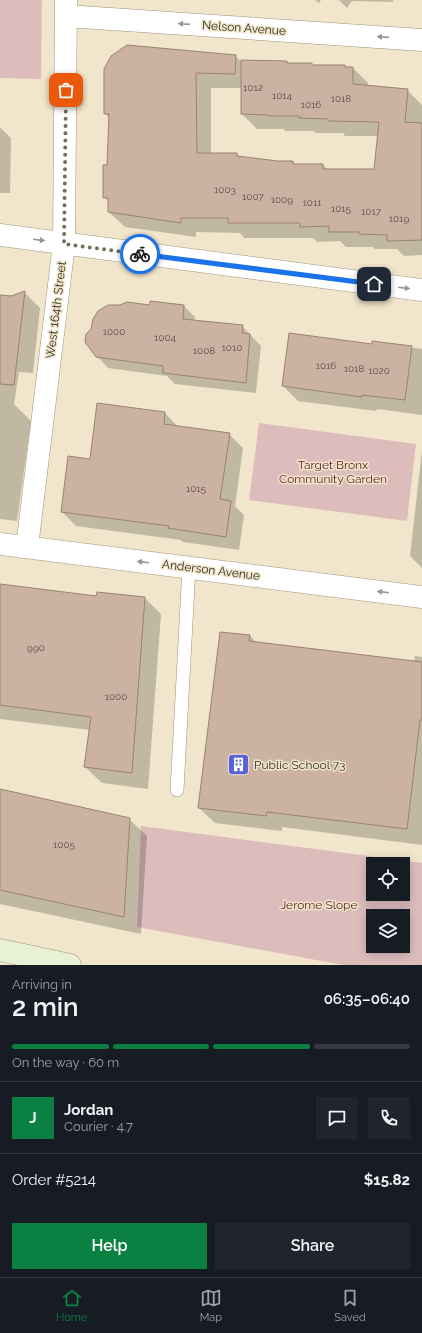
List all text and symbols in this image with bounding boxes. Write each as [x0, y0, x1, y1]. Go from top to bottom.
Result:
street label: Nelson Avenue [202, 18, 286, 38]
one-way arrow [177, 21, 190, 27]
one-way arrow [377, 34, 389, 41]
pin [49, 73, 83, 107]
icon: bag [55, 79, 77, 101]
house number: 1012 [243, 82, 263, 93]
house number: 1014 [272, 90, 293, 101]
house number: 1018 [331, 93, 351, 104]
house number: 1016 [301, 99, 321, 110]
house number: 1003 [214, 184, 236, 195]
house number: 1007 [242, 191, 265, 202]
house number: 1009 [271, 194, 293, 205]
house number: 1011 [303, 197, 322, 208]
house number: 1015 [331, 203, 352, 214]
house number: 1017 [361, 206, 382, 217]
house number: 1019 [389, 213, 409, 224]
courier [120, 234, 160, 274]
one-way arrow [33, 237, 45, 244]
icon: bike [129, 243, 151, 265]
street label: West 164th Street [43, 261, 69, 359]
pin [357, 267, 391, 301]
icon: home [363, 273, 385, 295]
one-way arrow [398, 285, 410, 291]
house number: 1000 [103, 326, 125, 337]
house number: 1004 [154, 332, 177, 343]
house number: 1010 [222, 342, 242, 353]
house number: 1008 [193, 345, 215, 356]
house number: 1016 [316, 360, 336, 371]
house number: 1018 [344, 363, 364, 374]
house number: 1020 [368, 365, 390, 376]
park label: Target Bronx Community Garden [279, 458, 387, 486]
house number: 1015 [186, 483, 207, 494]
street label: Anderson Avenue [161, 557, 261, 583]
one-way arrow [137, 558, 149, 565]
one-way arrow [377, 589, 389, 595]
house number: 990 [27, 642, 45, 653]
house number: 1000 [105, 691, 127, 702]
building icon: Public School 73 [225, 752, 251, 778]
place label: Public School 73 [254, 758, 345, 772]
house number: 1005 [53, 839, 76, 850]
map controls [366, 857, 410, 953]
button: locate [366, 857, 410, 901]
park label: Jerome Slope [280, 898, 358, 912]
button: layers [366, 909, 410, 953]
text: Arriving in [12, 977, 72, 992]
text: 06:35–06:40 [324, 990, 410, 1008]
text: 2 min [12, 992, 79, 1022]
text: On the way · 60 m [12, 1055, 119, 1070]
button: chat [316, 1097, 358, 1139]
button: phone [368, 1097, 410, 1139]
text: Jordan [64, 1101, 113, 1119]
text: J [29, 1109, 37, 1127]
text: Courier · 4.7 [64, 1119, 133, 1134]
text: Order #5214 [12, 1171, 96, 1189]
text: $15.82 [364, 1171, 410, 1189]
button: Help [12, 1223, 207, 1269]
button: Share [215, 1223, 410, 1269]
tab: Home [56, 1287, 87, 1324]
tab: Map [200, 1287, 222, 1324]
tab: Saved [334, 1287, 366, 1324]

